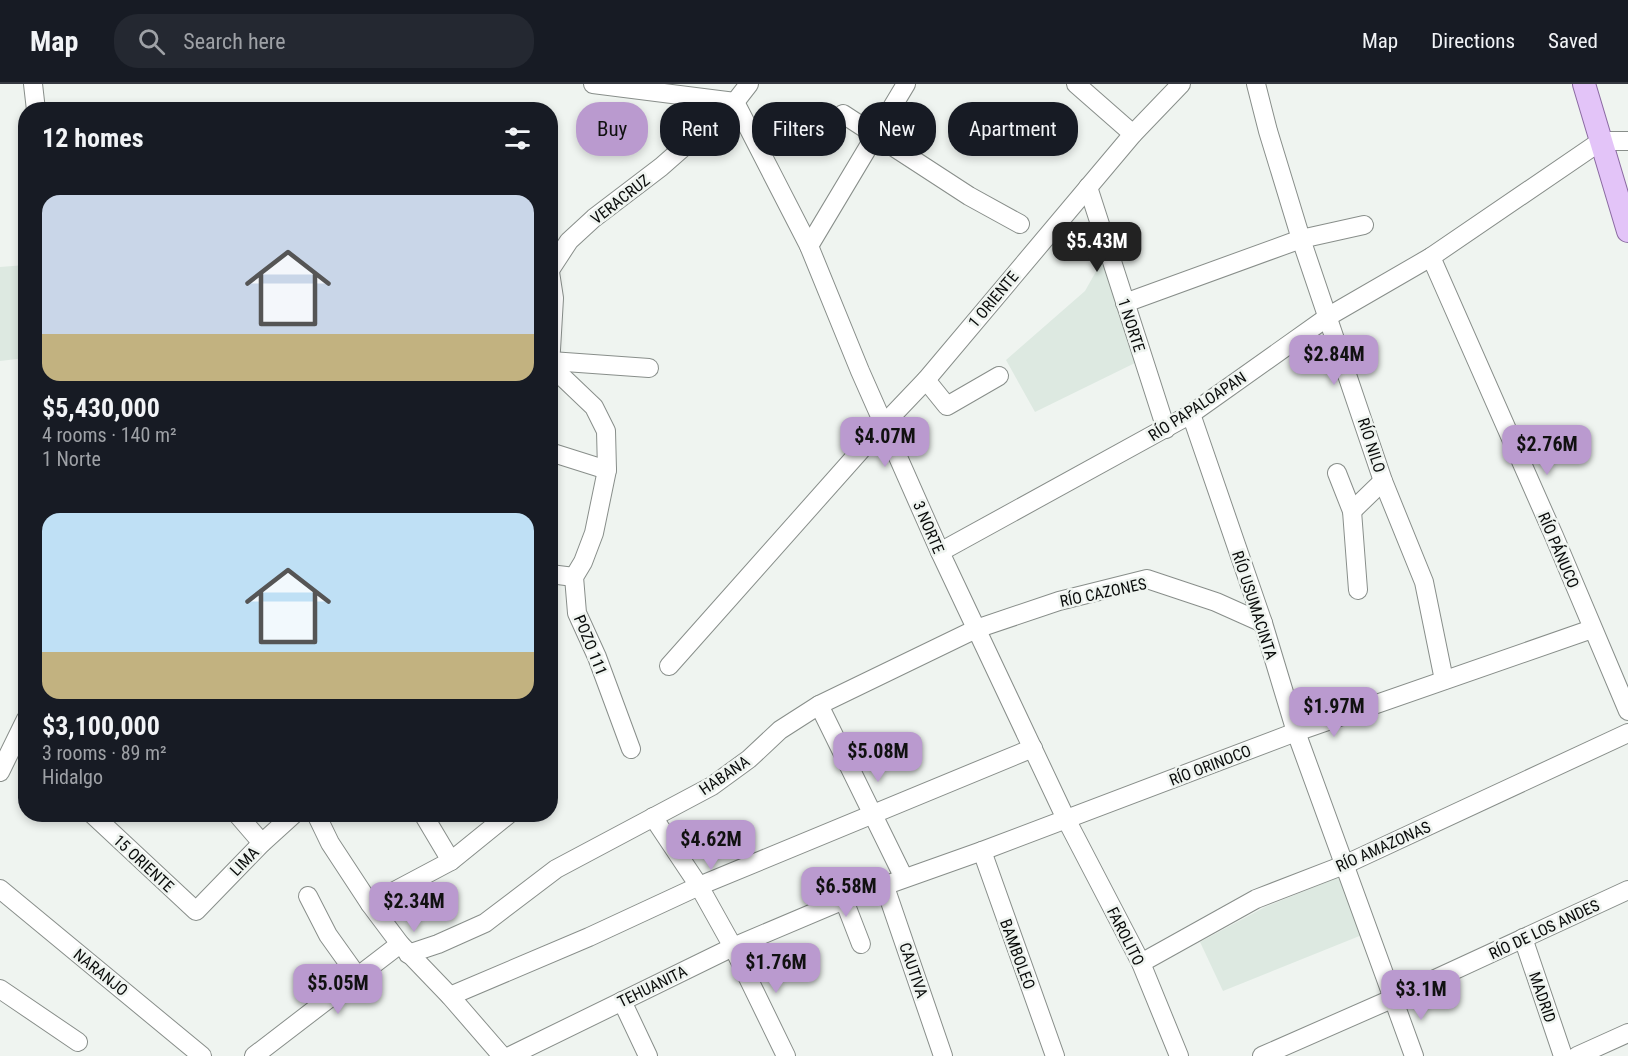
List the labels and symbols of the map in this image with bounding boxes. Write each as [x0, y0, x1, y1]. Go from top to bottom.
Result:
street label: VERACRUZ [587, 171, 654, 228]
pin: $5.43M [1048, 222, 1146, 273]
street label: 1 ORIENTE [964, 267, 1022, 331]
street label: 1 NORTE [1114, 296, 1149, 354]
pin: $2.84M [1285, 335, 1383, 386]
street label: RÍO PAPALOAPAN [1145, 368, 1250, 445]
street label: RÍO NILO [1354, 415, 1389, 475]
pin: $4.07M [836, 417, 934, 468]
pin: $2.76M [1498, 425, 1596, 476]
street label: 3 NORTE [909, 498, 948, 556]
street label: RÍO PÁNUCO [1534, 509, 1583, 591]
street label: RÍO USUMACINTA [1228, 548, 1281, 662]
street label: RÍO CAZONES [1058, 574, 1148, 611]
street label: POZO 111 [570, 612, 611, 678]
pin: $1.97M [1285, 687, 1383, 738]
pin: $5.08M [829, 732, 927, 783]
street label: RÍO ORINOCO [1167, 741, 1254, 790]
street label: HABANA [696, 752, 753, 799]
street label: RÍO AMAZONAS [1333, 817, 1434, 876]
pin: $4.62M [662, 820, 760, 871]
street label: 15 ORIENTE [110, 831, 178, 896]
street label: LIMA [226, 843, 263, 880]
pin: $6.58M [797, 867, 895, 918]
pin: $2.34M [365, 882, 463, 933]
street label: RÍO DE LOS ANDES [1486, 896, 1602, 963]
street label: FAROLITO [1103, 904, 1148, 969]
street label: BAMBOLEO [996, 916, 1039, 992]
street label: CAUTIVA [895, 940, 932, 1000]
pin: $1.76M [727, 943, 825, 994]
street label: NARANJO [70, 945, 132, 1000]
street label: TEHUANITA [614, 961, 690, 1011]
pin: $5.05M [289, 964, 387, 1015]
street label: MADRID [1525, 969, 1560, 1025]
pin: $3.1M [1379, 970, 1463, 1021]

